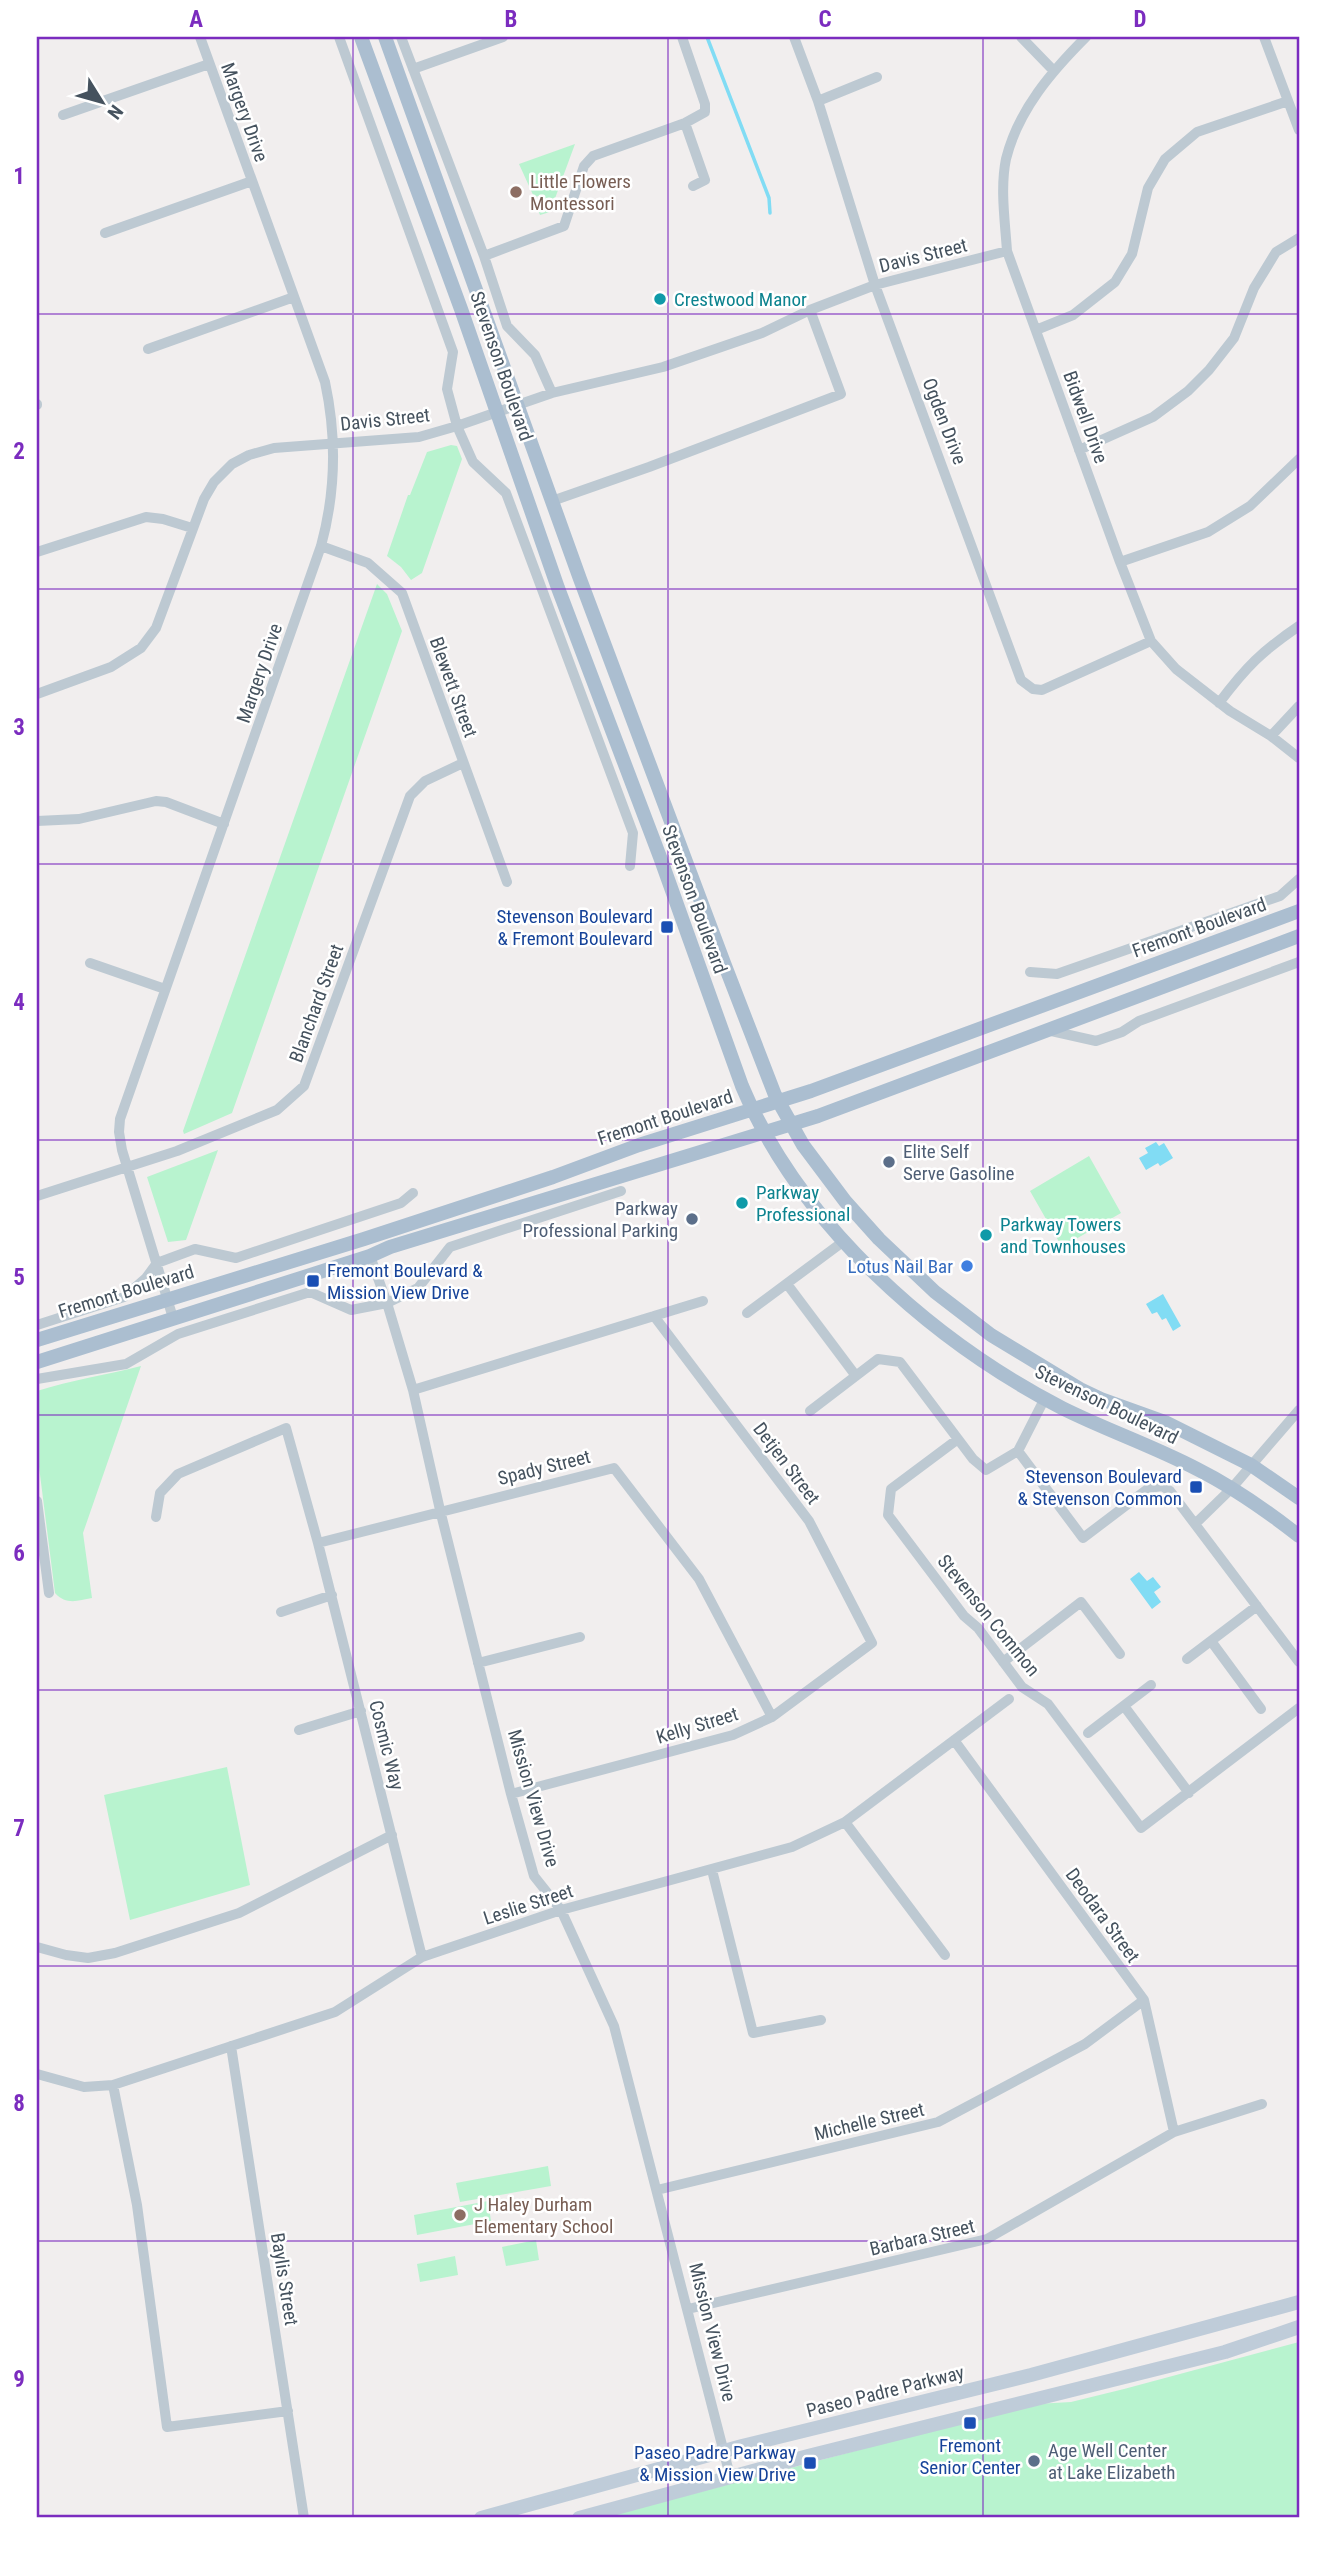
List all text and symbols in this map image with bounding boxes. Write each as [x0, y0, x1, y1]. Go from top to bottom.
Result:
text: A [189, 6, 203, 33]
text: B [505, 6, 517, 33]
text: C [818, 6, 832, 33]
text: D [1134, 6, 1147, 33]
street label: Margery Drive [216, 60, 273, 165]
north arrow [66, 66, 136, 136]
text: N [102, 100, 128, 123]
text: 1 [13, 163, 25, 190]
place label: Little Flowers Montessori [530, 170, 631, 215]
marker: Little Flowers Montessori [508, 184, 524, 200]
street label: Davis Street [877, 233, 969, 278]
street label: Stevenson Boulevard [465, 288, 538, 444]
place label: Crestwood Manor [674, 288, 807, 311]
marker: Crestwood Manor [652, 291, 668, 307]
street label: Bidwell Drive [1058, 368, 1113, 466]
street label: Ogden Drive [918, 375, 972, 468]
street label: Davis Street [339, 403, 431, 436]
text: 2 [13, 438, 25, 465]
street label: Margery Drive [232, 620, 287, 726]
street label: Blewett Street [425, 634, 482, 740]
text: 3 [13, 714, 25, 741]
street label: Stevenson Boulevard [657, 822, 732, 977]
street label: Fremont Boulevard [1129, 893, 1269, 962]
place label: Stevenson Boulevard & Fremont Boulevard [496, 905, 653, 950]
marker: Stevenson Boulevard & Fremont Boulevard [659, 919, 675, 935]
street label: Blanchard Street [284, 941, 348, 1065]
text: 4 [13, 989, 25, 1016]
street label: Fremont Boulevard [595, 1085, 736, 1150]
place label: Elite Self Serve Gasoline [903, 1140, 1014, 1185]
marker: Elite Self Serve Gasoline [881, 1154, 897, 1170]
place label: Parkway Professional [756, 1181, 850, 1226]
marker: Parkway Professional [734, 1195, 750, 1211]
place label: Parkway Professional Parking [523, 1197, 678, 1242]
marker: Parkway Professional Parking [684, 1211, 700, 1227]
place label: Parkway Towers and Townhouses [1000, 1213, 1126, 1258]
marker: Parkway Towers and Townhouses [978, 1227, 994, 1243]
place label: Lotus Nail Bar [847, 1255, 953, 1278]
marker: Lotus Nail Bar [959, 1258, 975, 1274]
place label: Fremont Boulevard & Mission View Drive [327, 1259, 483, 1304]
street label: Fremont Boulevard [55, 1260, 197, 1323]
text: 5 [13, 1264, 25, 1291]
marker: Fremont Boulevard & Mission View Drive [305, 1273, 321, 1289]
street label: Stevenson Boulevard [1031, 1360, 1182, 1449]
street label: Detjen Street [748, 1418, 825, 1509]
street label: Spady Street [495, 1445, 593, 1490]
place label: Stevenson Boulevard & Stevenson Common [1018, 1465, 1182, 1510]
marker: Stevenson Boulevard & Stevenson Common [1188, 1479, 1204, 1495]
text: 6 [13, 1540, 25, 1567]
street label: Stevenson Common [933, 1550, 1045, 1681]
street label: Cosmic Way [364, 1698, 409, 1793]
street label: Kelly Street [653, 1702, 741, 1749]
street label: Mission View Drive [503, 1727, 564, 1870]
text: 7 [13, 1815, 25, 1842]
street label: Deodara Street [1061, 1864, 1145, 1967]
street label: Leslie Street [480, 1879, 576, 1930]
text: 8 [13, 2090, 25, 2117]
street label: Michelle Street [812, 2098, 926, 2145]
place label: J Haley Durham Elementary School [474, 2193, 613, 2238]
marker: J Haley Durham Elementary School [452, 2207, 468, 2223]
street label: Barbara Street [867, 2214, 977, 2261]
street label: Baylis Street [266, 2231, 303, 2327]
street label: Mission View Drive [684, 2260, 741, 2404]
street label: Paseo Padre Parkway [804, 2361, 967, 2422]
text: 9 [13, 2366, 25, 2393]
marker: Fremont Senior Center [962, 2415, 978, 2431]
place label: Fremont Senior Center [919, 2434, 1021, 2479]
place label: Age Well Center at Lake Elizabeth [1048, 2439, 1176, 2484]
place label: Paseo Padre Parkway & Mission View Drive [634, 2441, 796, 2486]
marker: Age Well Center at Lake Elizabeth [1026, 2453, 1042, 2469]
marker: Paseo Padre Parkway & Mission View Drive [802, 2455, 818, 2471]

